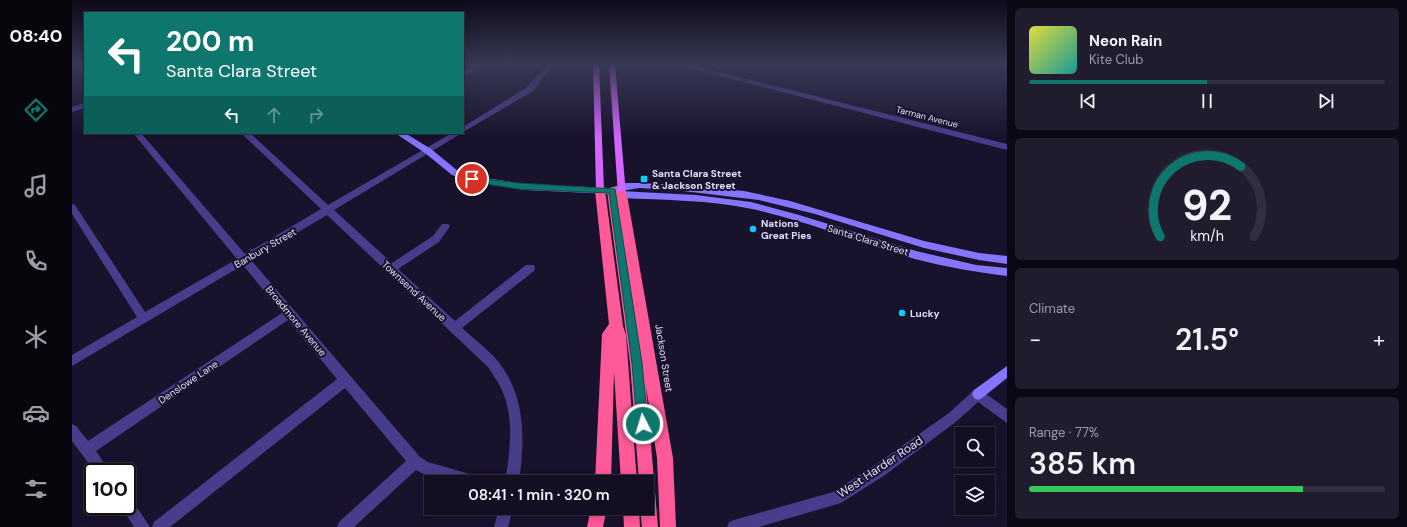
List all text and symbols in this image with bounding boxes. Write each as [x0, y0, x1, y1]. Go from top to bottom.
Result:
text: 200 m [166, 23, 254, 60]
text: 08:40 [9, 24, 63, 48]
icon: left [100, 28, 152, 80]
text: Neon Rain [1089, 31, 1162, 51]
text: Kite Club [1089, 51, 1143, 68]
text: Santa Clara Street [166, 59, 317, 83]
icon: previous [1077, 90, 1099, 112]
icon: pause [1196, 90, 1218, 112]
icon: next [1315, 90, 1337, 112]
icon: directions [22, 96, 50, 124]
street label: Tarman Avenue [895, 103, 959, 131]
icon: left [221, 104, 243, 126]
icon: ahead [263, 104, 285, 126]
icon: right [305, 104, 327, 126]
pin [455, 162, 489, 196]
place label: Santa Clara Street & Jackson Street [652, 167, 742, 192]
icon: arrive [461, 168, 483, 190]
icon: music [22, 172, 50, 200]
marker: Santa Clara Street & Jackson Street [639, 174, 649, 184]
text: 92 [1182, 178, 1232, 232]
place label: Nations Great Pies [761, 217, 812, 242]
street label: Santa Clara Street [826, 222, 910, 259]
marker: Nations Great Pies [748, 224, 758, 234]
street label: Banbury Street [232, 225, 298, 271]
text: km/h [1190, 226, 1224, 244]
icon: phone [22, 247, 50, 275]
street label: Townsend Avenue [379, 258, 449, 324]
street label: Broadmore Avenue [263, 283, 329, 359]
text: Climate [1029, 300, 1075, 317]
place label: Lucky [910, 307, 940, 320]
marker: Lucky [897, 308, 907, 318]
text: 21.5° [1175, 320, 1239, 359]
icon: climate [22, 323, 50, 351]
street label: Jackson Street [652, 323, 676, 393]
text: − [1029, 325, 1041, 354]
text: + [1373, 325, 1385, 354]
street label: Denslowe Lane [156, 357, 221, 407]
icon: car [22, 399, 50, 427]
position arrow [622, 403, 664, 445]
text: Range · 77% [1029, 424, 1099, 441]
map controls [955, 427, 995, 515]
button: search [955, 427, 995, 467]
street label: West Harder Road [834, 432, 926, 502]
text: 385 km [1029, 444, 1136, 483]
speed limit sign: 100 [84, 463, 136, 515]
icon: filters [22, 475, 50, 503]
button: layers [955, 475, 995, 515]
text: 08:41 · 1 min · 320 m [468, 485, 610, 505]

